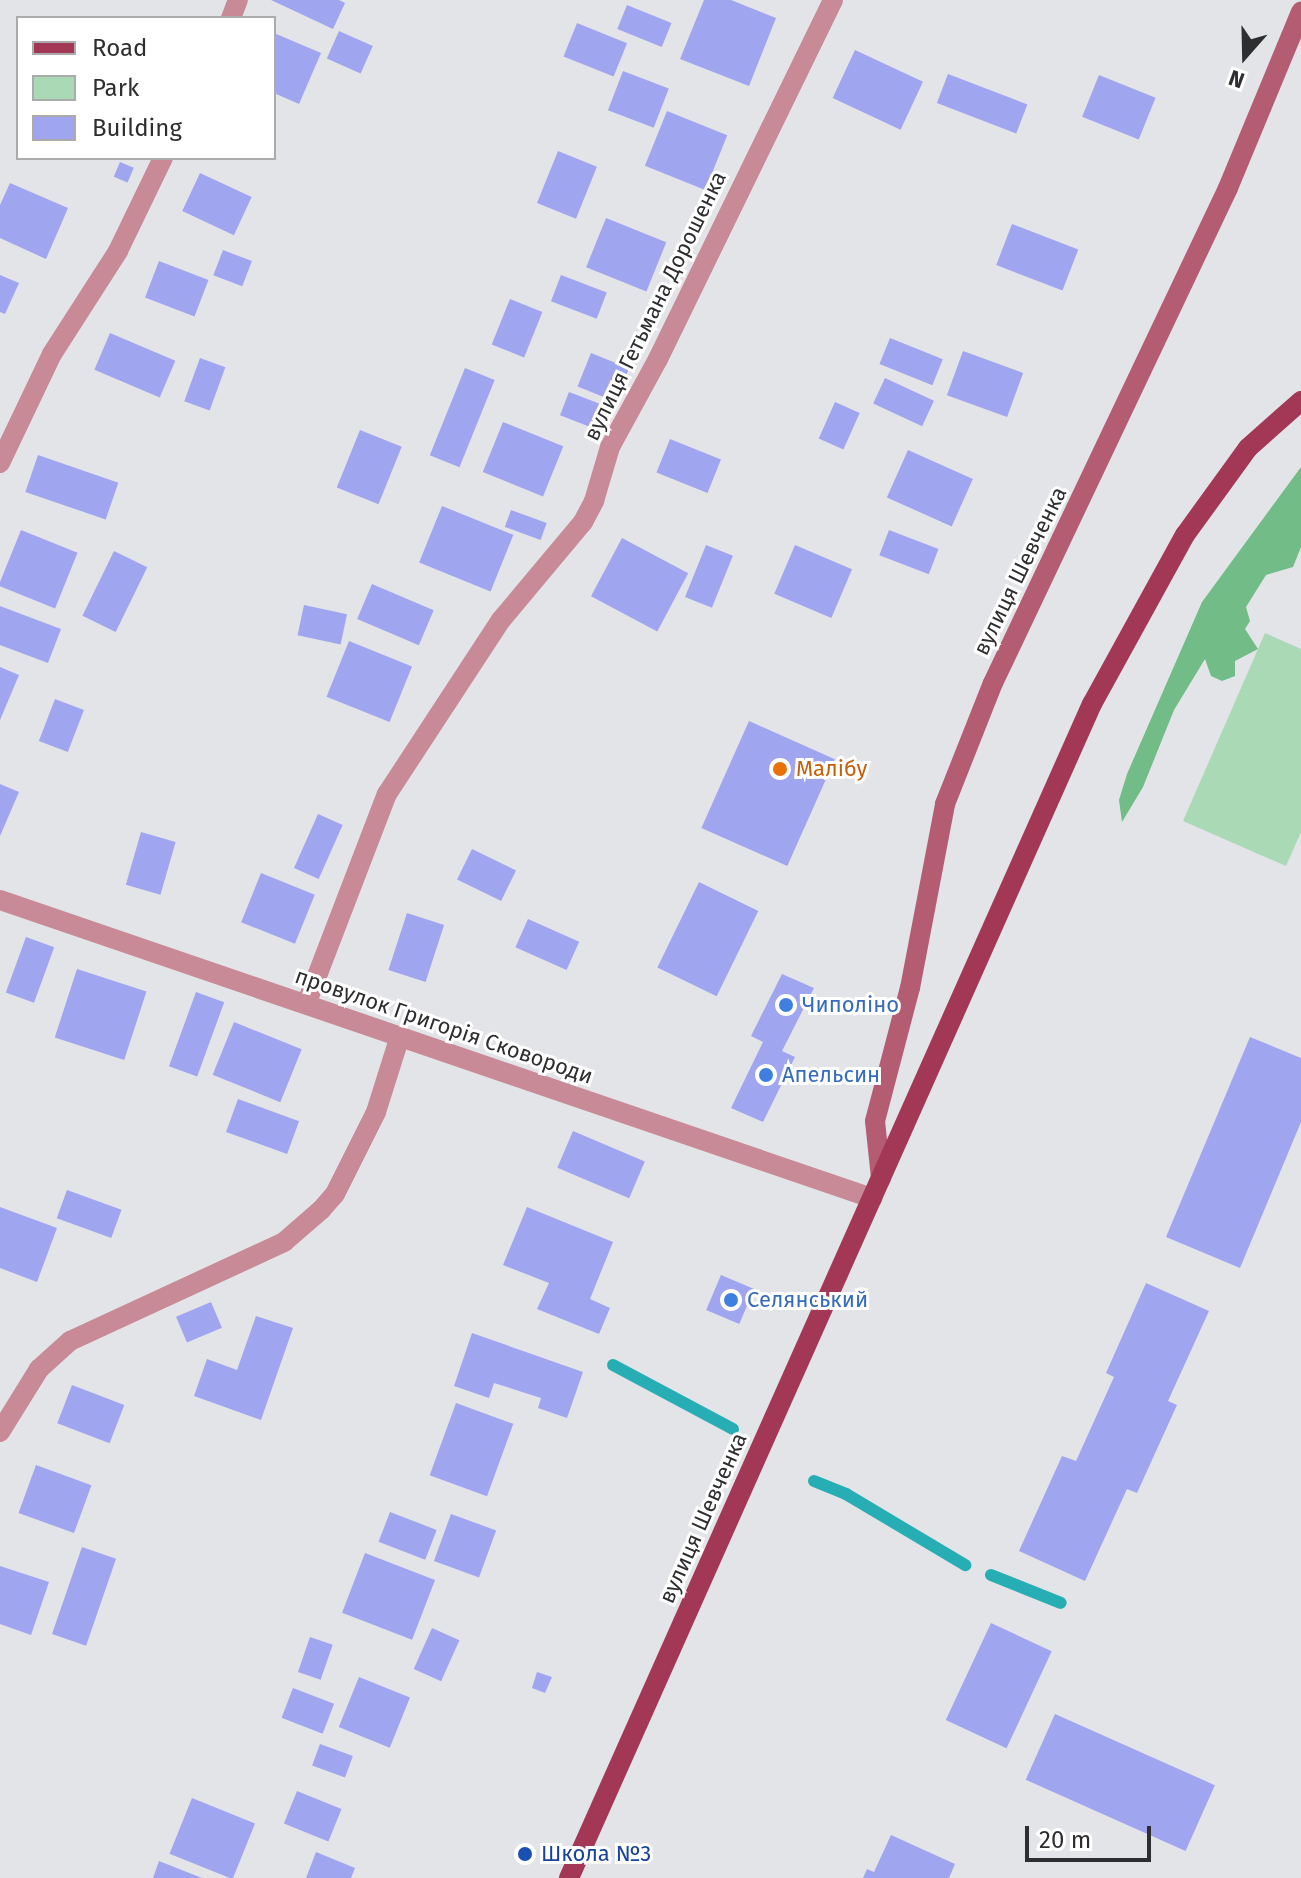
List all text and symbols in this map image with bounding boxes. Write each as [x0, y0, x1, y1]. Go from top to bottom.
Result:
legend [16, 16, 276, 160]
north arrow [1205, 16, 1285, 96]
text: Road [92, 34, 147, 62]
text: N [1225, 64, 1248, 94]
text: Park [92, 74, 139, 102]
text: Building [92, 114, 182, 142]
street label: вулиця Гетьмана Дорошенка [578, 167, 732, 445]
street label: вулиця Шевченка [968, 483, 1072, 659]
place label: Малібу [796, 756, 867, 782]
marker: Малібу [771, 760, 789, 778]
street label: провулок Григорія Сковороди [292, 963, 596, 1089]
place label: Чиполіно [802, 992, 899, 1018]
marker: Чиполіно [777, 996, 795, 1014]
place label: Апельсин [782, 1062, 880, 1088]
marker: Апельсин [757, 1066, 775, 1084]
place label: Селянський [747, 1287, 868, 1313]
marker: Селянський [722, 1291, 740, 1309]
street label: вулиця Шевченка [654, 1429, 752, 1607]
scale bar [1029, 1810, 1155, 1860]
text: 20 m [1039, 1826, 1091, 1854]
place label: Школа №3 [541, 1841, 651, 1867]
marker: Школа №3 [516, 1845, 534, 1863]

